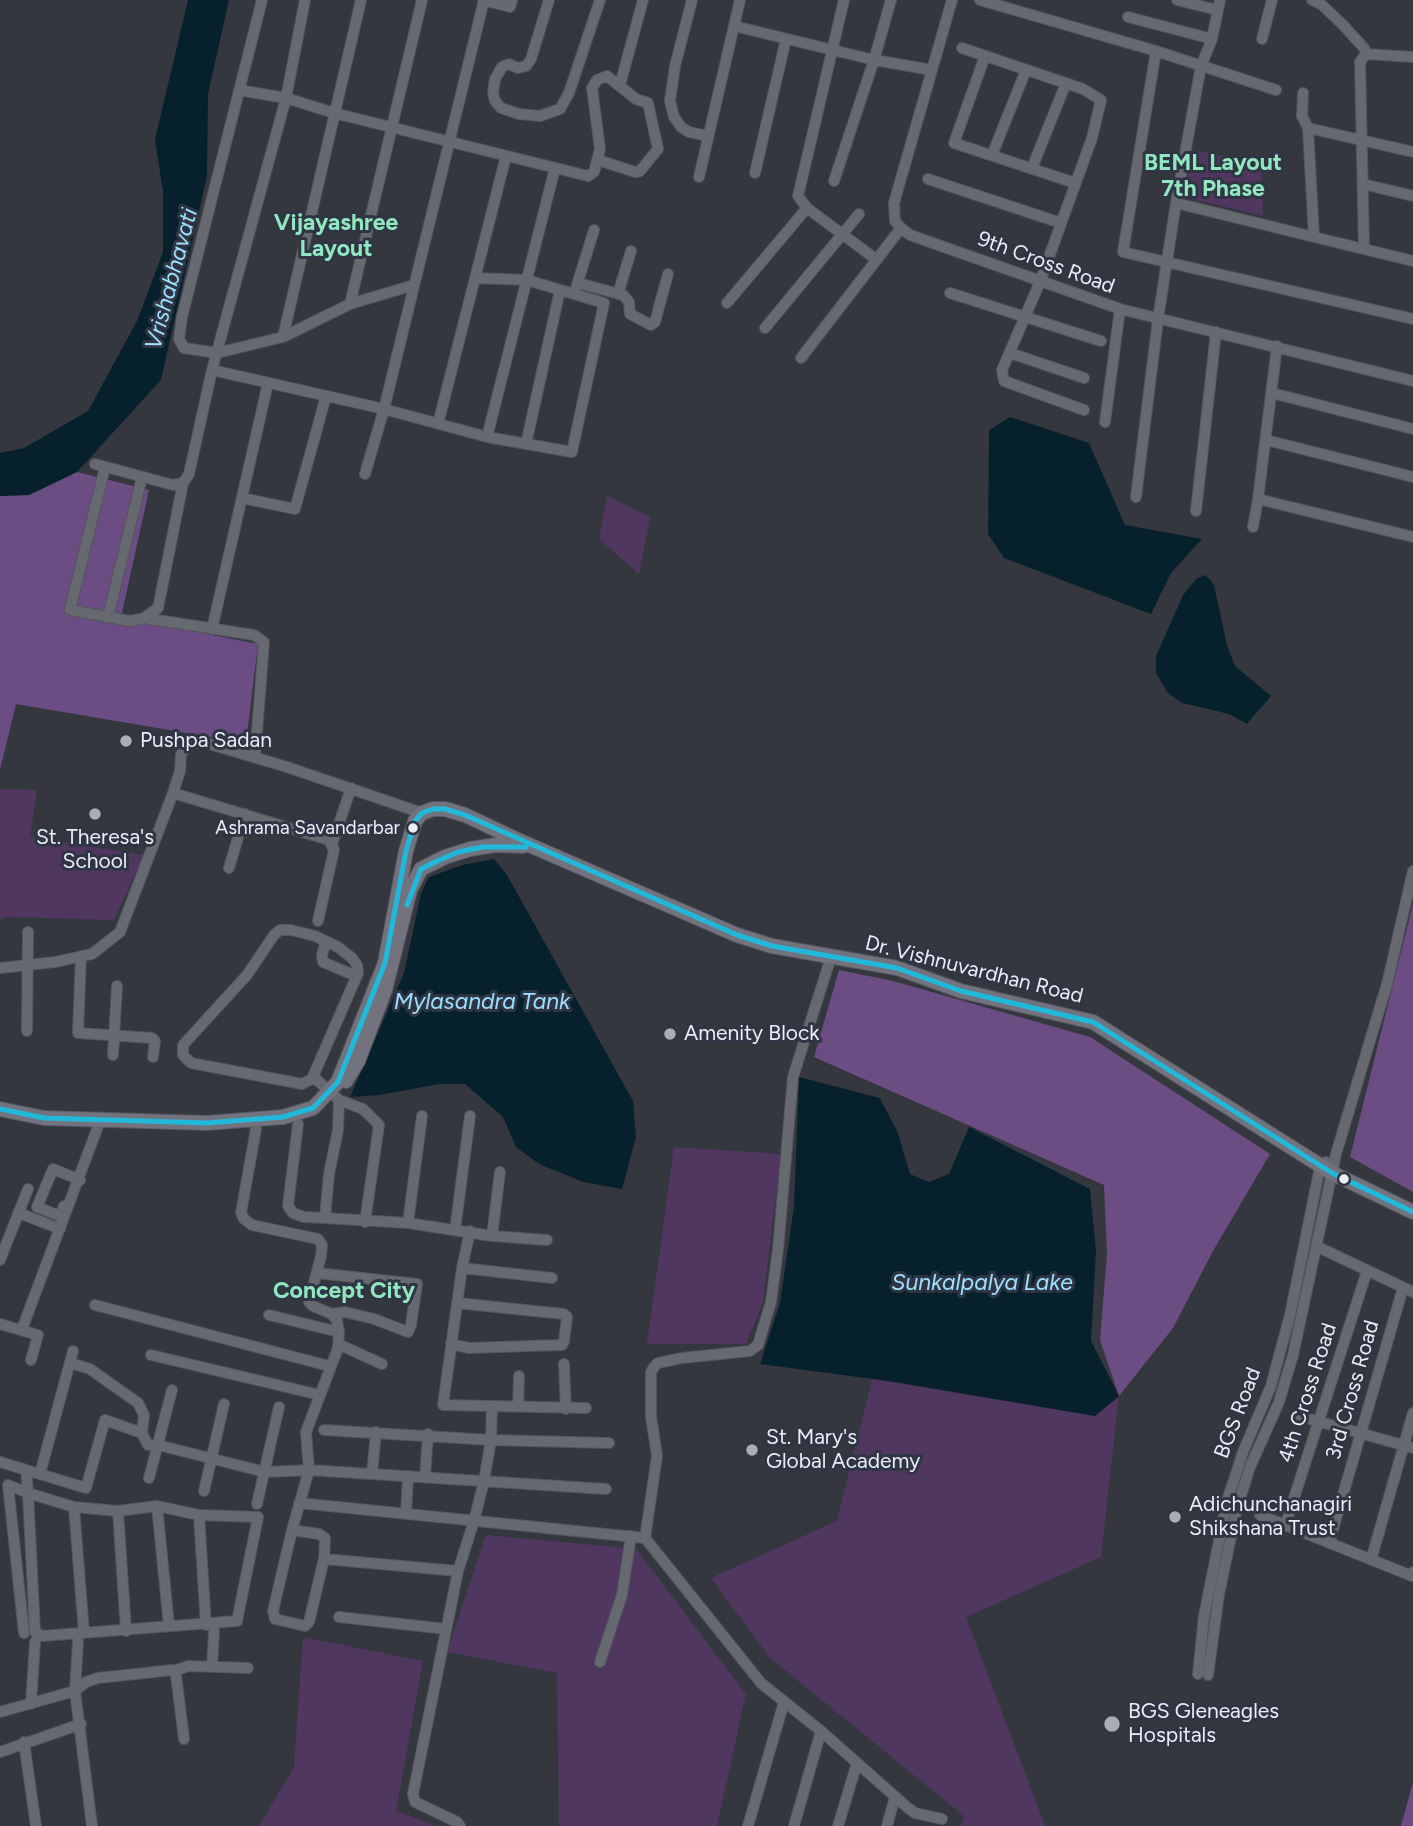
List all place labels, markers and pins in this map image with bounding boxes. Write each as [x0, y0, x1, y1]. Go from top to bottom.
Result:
place label: Pushpa Sadan [140, 728, 272, 754]
marker: Pushpa Sadan [118, 733, 134, 749]
marker: St. Theresa's School [87, 806, 103, 822]
place label: Ashrama Savandarbar [215, 817, 400, 839]
marker: Ashrama Savandarbar [406, 821, 420, 835]
place label: St. Theresa's School [36, 825, 154, 875]
place label: Amenity Block [684, 1021, 819, 1047]
marker: Amenity Block [662, 1026, 678, 1042]
unlabelled marker [1337, 1172, 1351, 1186]
place label: St. Mary's Global Academy [766, 1425, 920, 1475]
marker: St. Mary's Global Academy [744, 1442, 760, 1458]
place label: Adichunchanagiri Shikshana Trust [1189, 1492, 1352, 1542]
marker: Adichunchanagiri Shikshana Trust [1167, 1509, 1183, 1525]
place label: BGS Gleneagles Hospitals [1128, 1699, 1279, 1749]
marker: BGS Gleneagles Hospitals [1102, 1714, 1122, 1734]

